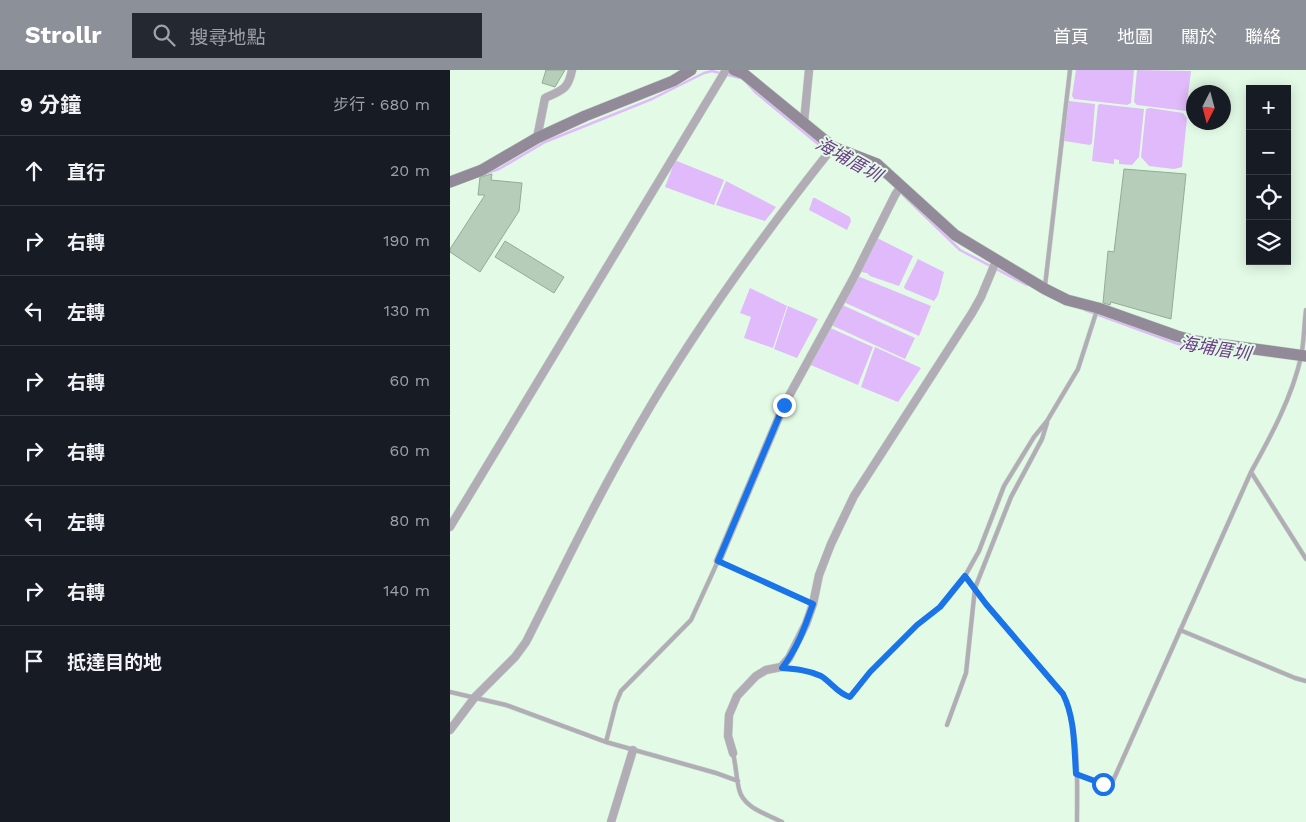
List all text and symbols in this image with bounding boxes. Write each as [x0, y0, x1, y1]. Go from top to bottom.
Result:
search box [132, 13, 482, 58]
text: Strollr [25, 21, 102, 49]
icon: search [150, 21, 178, 49]
text: 搜尋地點 [190, 26, 266, 49]
text: 首頁 [1053, 26, 1089, 47]
text: 地圖 [1117, 26, 1153, 47]
text: 關於 [1181, 26, 1217, 47]
text: 聯絡 [1245, 26, 1281, 47]
north arrow [1186, 85, 1231, 130]
map controls [1246, 85, 1291, 265]
button: + [1246, 85, 1291, 130]
text: 9 分鐘 [20, 92, 81, 117]
text: 步行 · 680 m [333, 95, 430, 114]
button: − [1246, 130, 1291, 175]
water label: 海埔厝圳 [812, 132, 888, 187]
icon: ahead [20, 157, 48, 185]
text: 直行 [67, 161, 105, 184]
text: 20 m [390, 161, 430, 180]
button: locate [1246, 175, 1291, 220]
button: layers [1246, 220, 1291, 265]
icon: right [20, 227, 48, 255]
text: 右轉 [67, 231, 105, 254]
text: 190 m [383, 231, 430, 250]
icon: left [20, 297, 48, 325]
text: 左轉 [67, 301, 105, 324]
text: 130 m [384, 301, 430, 320]
water label: 海埔厝圳 [1178, 332, 1255, 364]
icon: right [20, 367, 48, 395]
text: 右轉 [67, 371, 105, 394]
text: 60 m [390, 371, 430, 390]
route end [773, 394, 796, 417]
icon: right [20, 437, 48, 465]
text: 右轉 [67, 441, 105, 464]
text: 60 m [390, 441, 430, 460]
icon: left [20, 507, 48, 535]
text: 左轉 [67, 511, 105, 534]
text: 80 m [389, 511, 430, 530]
icon: right [20, 577, 48, 605]
text: 右轉 [67, 581, 105, 604]
text: 140 m [383, 581, 430, 600]
icon: arrive [20, 647, 48, 675]
text: 抵達目的地 [67, 651, 162, 674]
route start [1092, 773, 1115, 796]

